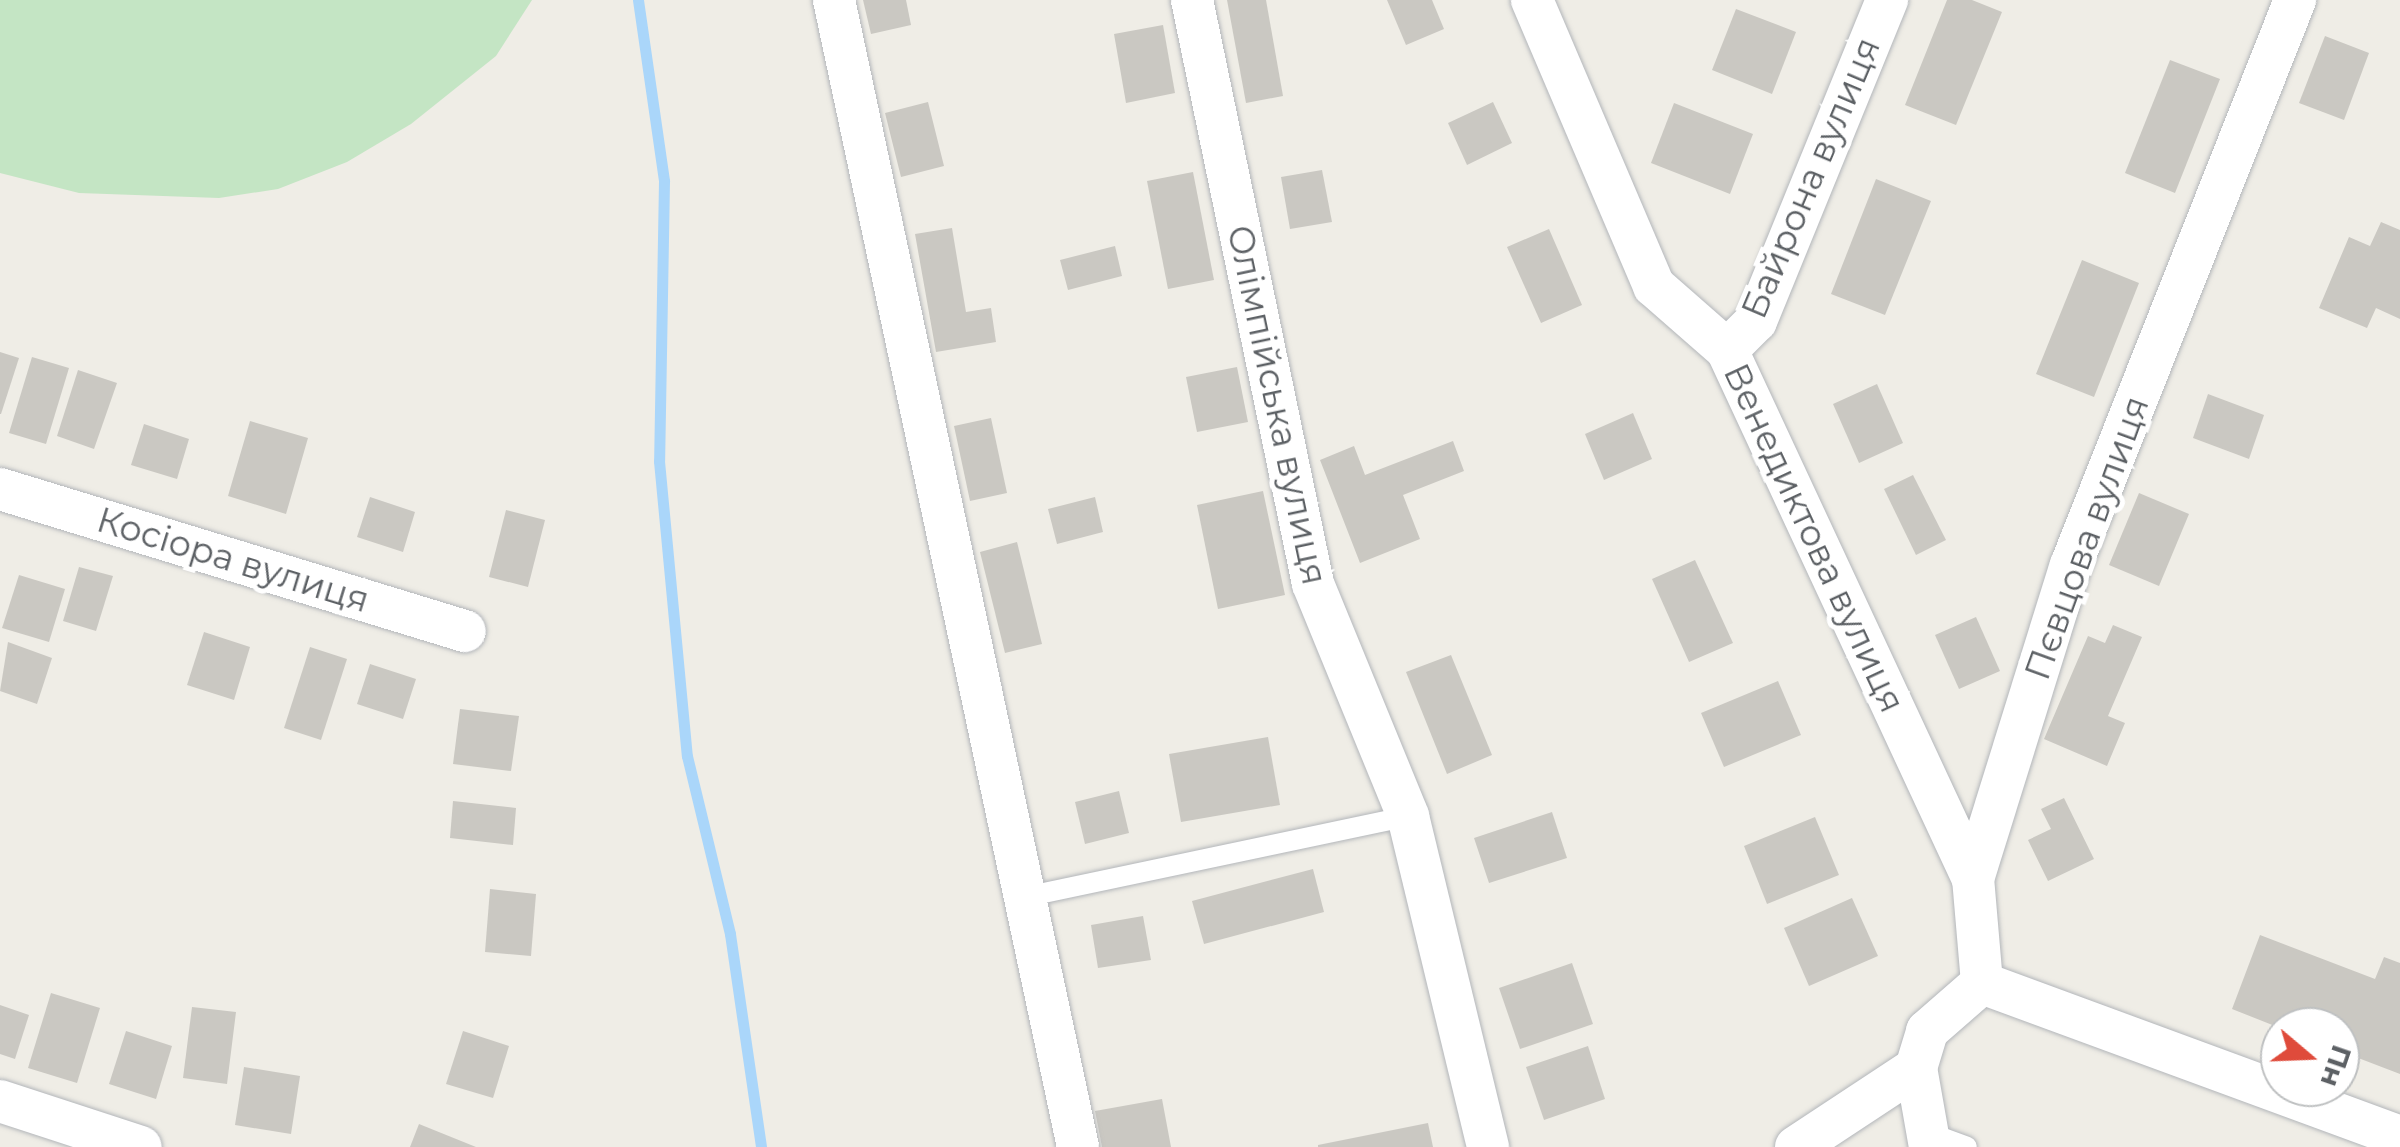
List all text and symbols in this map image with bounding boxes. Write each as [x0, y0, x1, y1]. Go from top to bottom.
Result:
street label: Байрона вулиця [1733, 31, 1889, 325]
street label: Олімпійська вулиця [1218, 222, 1336, 588]
street label: Венедиктова вулиця [1715, 357, 1913, 719]
street label: Пєвцова вулиця [2016, 391, 2158, 685]
street label: Косіора вулиця [92, 499, 374, 621]
north arrow [2260, 1007, 2360, 1107]
text: Пн [2314, 1041, 2359, 1092]

